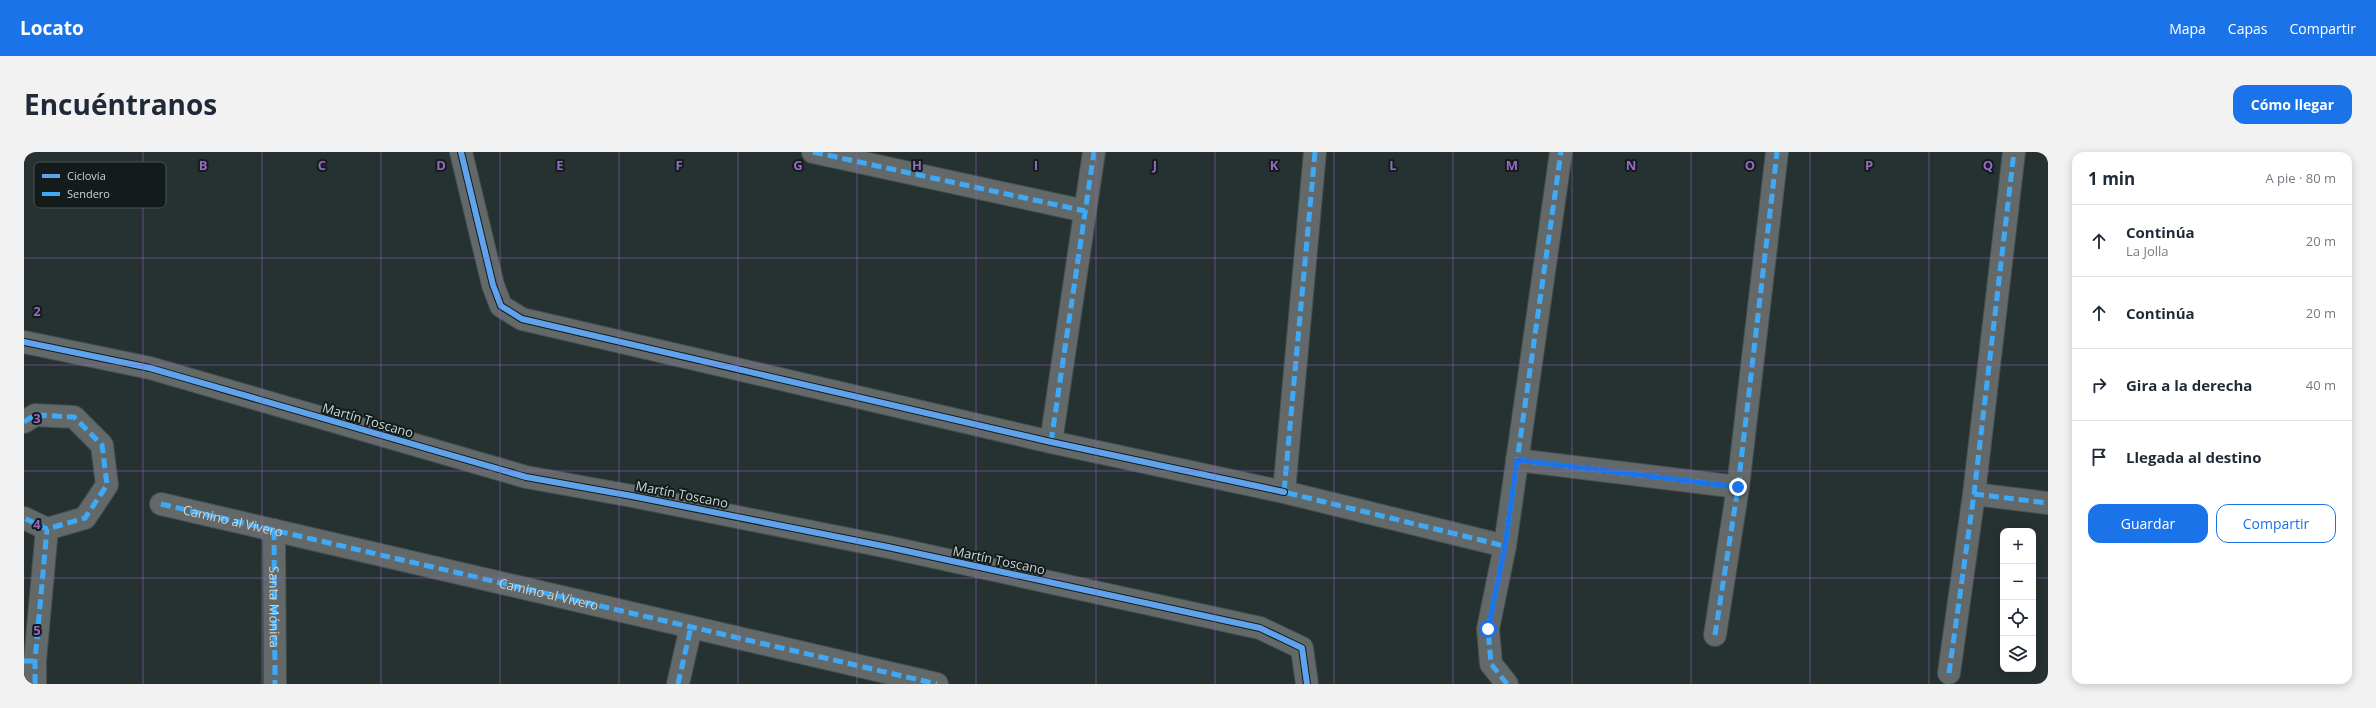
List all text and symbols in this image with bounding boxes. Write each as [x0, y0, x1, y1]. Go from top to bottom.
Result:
text: Locato [20, 15, 84, 41]
text: Mapa [2169, 19, 2206, 38]
text: Capas [2228, 19, 2267, 38]
text: Compartir [2289, 19, 2356, 38]
text: Encuéntranos [24, 85, 217, 123]
button: Cómo llegar [2233, 85, 2352, 124]
text: B [199, 156, 208, 174]
text: C [318, 156, 326, 174]
text: D [436, 156, 446, 174]
text: E [556, 156, 564, 174]
text: F [675, 156, 683, 174]
text: G [793, 156, 803, 174]
text: H [912, 156, 922, 174]
text: I [1034, 156, 1038, 174]
text: J [1152, 156, 1157, 174]
text: K [1270, 156, 1279, 174]
text: L [1389, 156, 1397, 174]
text: M [1506, 156, 1518, 174]
text: N [1626, 156, 1636, 174]
text: O [1745, 156, 1755, 174]
text: P [1865, 156, 1873, 174]
text: Q [1983, 156, 1993, 174]
legend [34, 162, 166, 208]
text: 1 min [2088, 167, 2135, 190]
text: Ciclovía [67, 168, 106, 183]
text: A pie · 80 m [2265, 169, 2336, 187]
text: Sendero [67, 186, 110, 201]
text: Continúa [2126, 222, 2195, 242]
icon: ahead [2088, 230, 2110, 252]
text: 20 m [2306, 232, 2336, 250]
text: La Jolla [2126, 242, 2169, 260]
text: 2 [33, 302, 41, 320]
icon: ahead [2088, 302, 2110, 324]
text: Continúa [2126, 303, 2195, 323]
text: 20 m [2306, 304, 2336, 322]
icon: right [2088, 374, 2110, 396]
text: Gira a la derecha [2126, 375, 2252, 395]
text: 40 m [2306, 376, 2336, 394]
street label: Martín Toscano [320, 398, 416, 442]
text: 3 [33, 409, 41, 427]
icon: arrive [2088, 446, 2110, 468]
text: Llegada al destino [2126, 447, 2261, 467]
street label: Martín Toscano [634, 476, 730, 512]
route end [1729, 478, 1747, 496]
street label: Camino al Vivero [181, 500, 285, 541]
button: Guardar [2088, 504, 2208, 543]
button: Compartir [2216, 504, 2336, 543]
text: 4 [33, 515, 41, 533]
map controls [2000, 528, 2036, 672]
button: + [2000, 528, 2036, 564]
street label: Martín Toscano [951, 541, 1047, 579]
button: − [2000, 564, 2036, 600]
street label: Santa Mónica [265, 566, 284, 648]
street label: Camino al Vivero [497, 574, 601, 614]
button: locate [2000, 600, 2036, 636]
route start [1479, 620, 1497, 638]
text: 5 [33, 621, 41, 639]
button: layers [2000, 636, 2036, 672]

